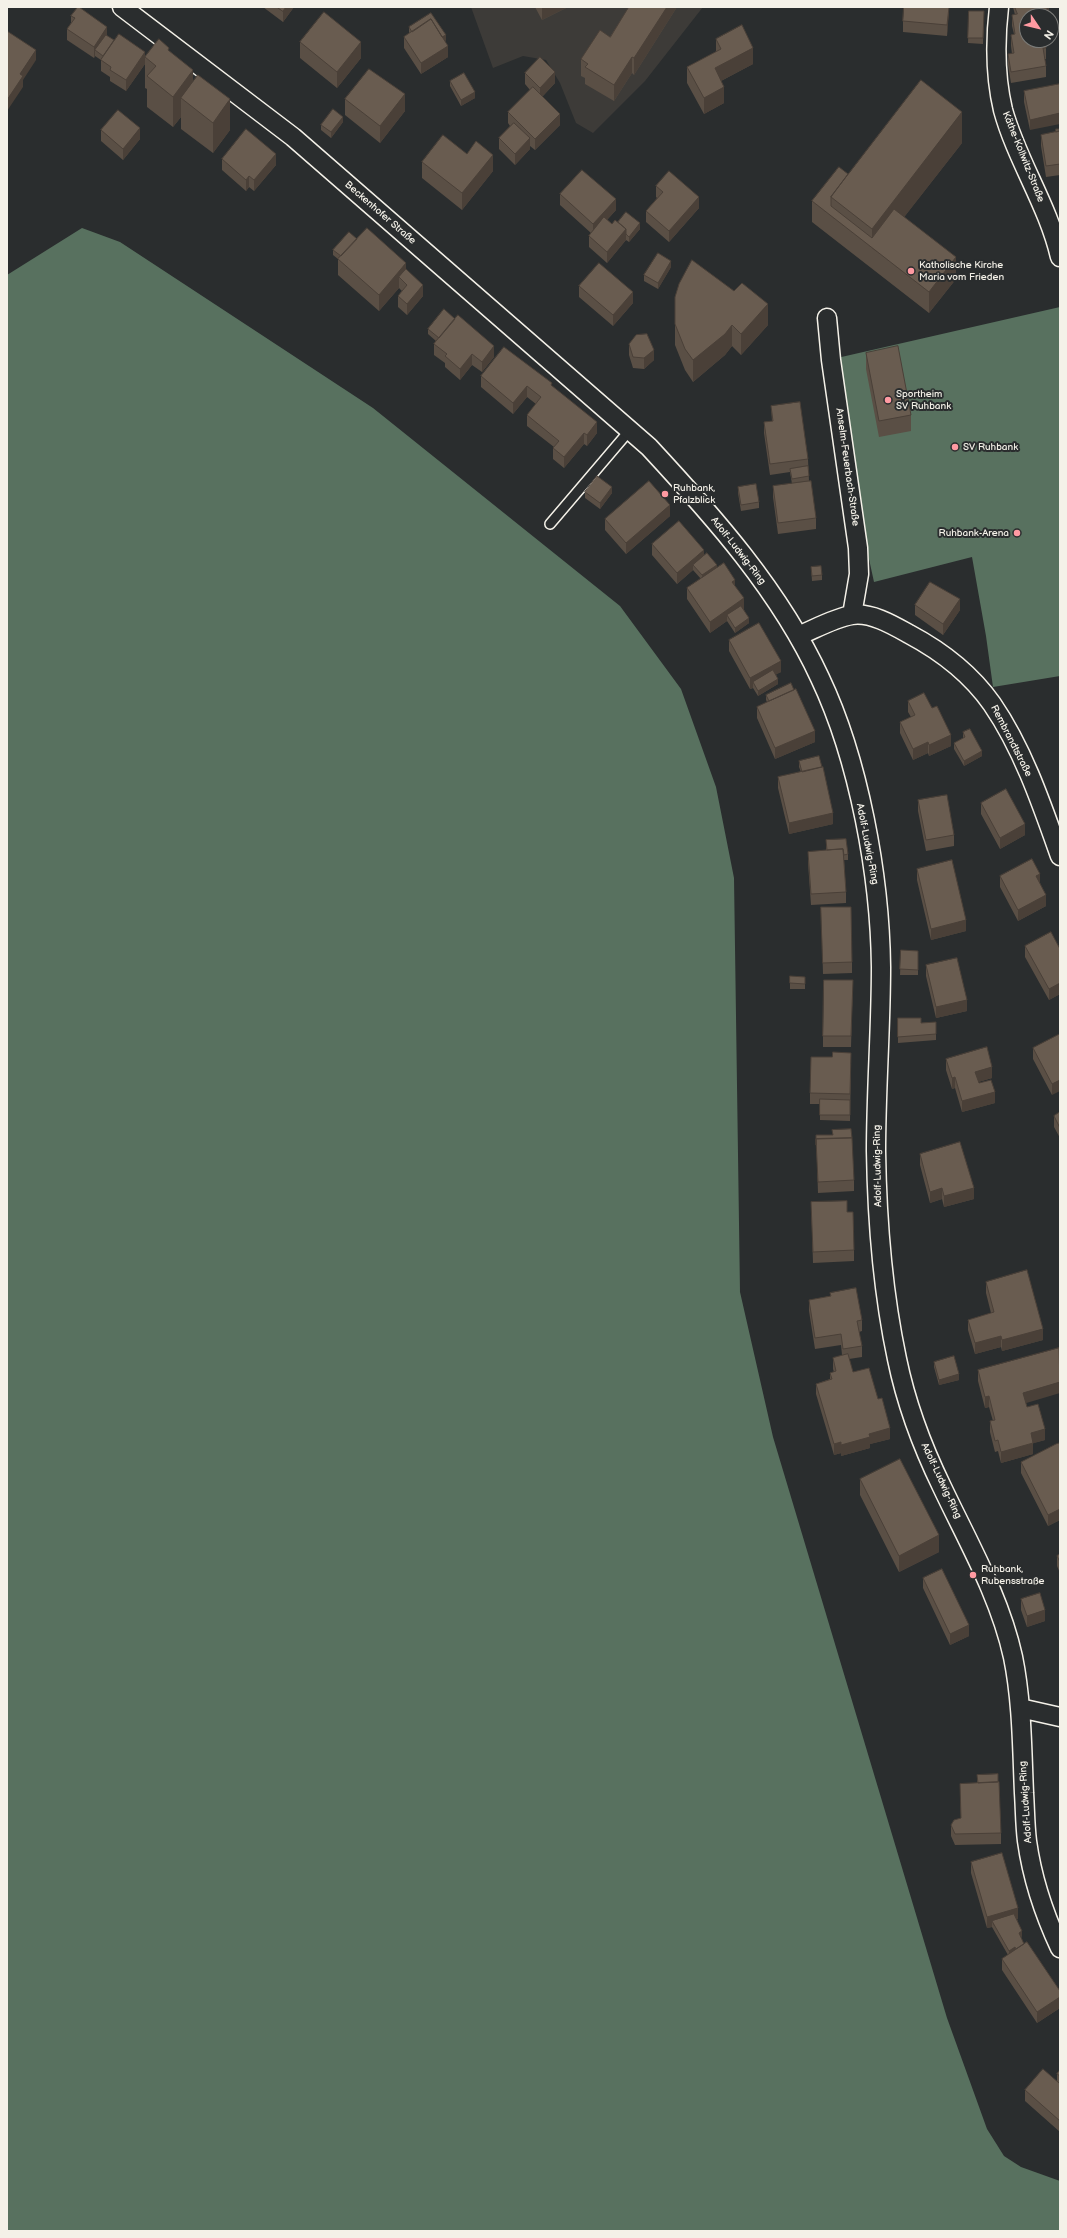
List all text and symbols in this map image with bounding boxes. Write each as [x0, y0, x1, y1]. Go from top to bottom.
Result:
north arrow [1019, 8, 1059, 48]
text: N [1041, 27, 1056, 42]
street label: Käthe-Kollwitz-Straße [999, 110, 1047, 204]
street label: Beckenhofer Straße [342, 179, 418, 247]
place label: Katholische Kirche Maria vom Frieden [919, 259, 1004, 282]
marker: Katholische Kirche Maria vom Frieden [906, 266, 916, 276]
place label: Sportheim SV Ruhbank [896, 388, 951, 412]
marker: Sportheim SV Ruhbank [883, 395, 893, 405]
street label: Anselm-Feuerbach-Straße [833, 407, 861, 527]
place label: SV Ruhbank [963, 441, 1018, 453]
marker: SV Ruhbank [950, 442, 960, 452]
place label: Ruhbank, Pfalzblick [673, 482, 715, 506]
marker: Ruhbank, Pfalzblick [660, 489, 670, 499]
street label: Adolf-Ludwig-Ring [708, 515, 768, 587]
place label: Ruhbank-Arena [939, 527, 1009, 539]
marker: Ruhbank-Arena [1012, 528, 1022, 538]
street label: Rembrandtstraße [988, 703, 1034, 779]
street label: Adolf-Ludwig-Ring [853, 802, 881, 886]
street label: Adolf-Ludwig-Ring [871, 1125, 885, 1207]
street label: Adolf-Ludwig-Ring [918, 1441, 964, 1521]
place label: Ruhbank, Rubensstraße [981, 1563, 1044, 1586]
marker: Ruhbank, Rubensstraße [968, 1570, 978, 1580]
street label: Adolf-Ludwig-Ring [1017, 1761, 1035, 1843]

